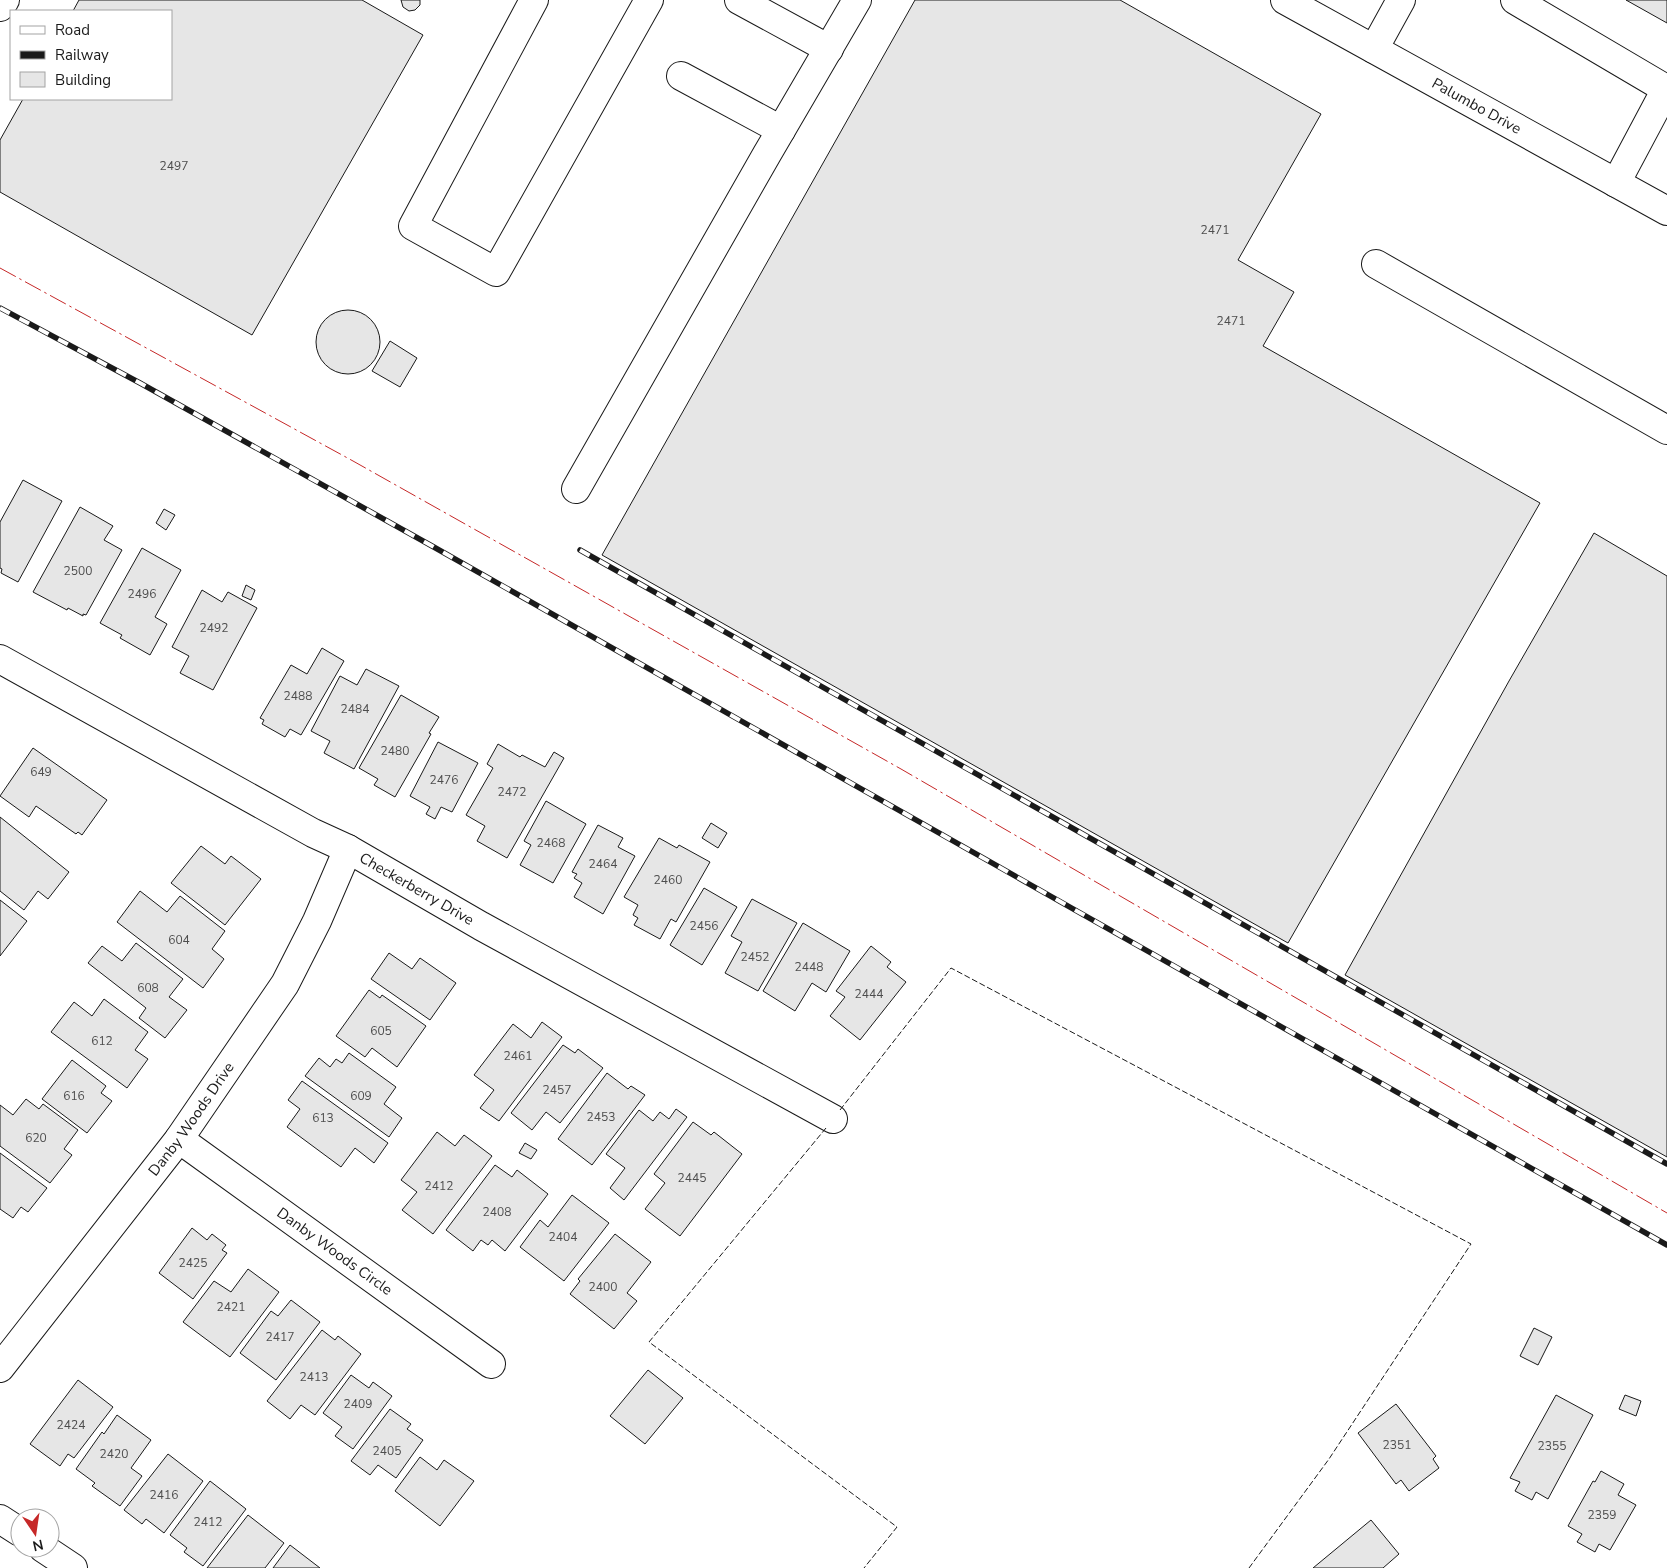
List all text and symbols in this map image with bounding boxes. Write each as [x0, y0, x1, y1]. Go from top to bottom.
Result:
legend [10, 10, 172, 100]
text: Road [55, 20, 90, 40]
text: Railway [55, 45, 109, 65]
text: Building [55, 70, 111, 90]
street label: Palumbo Drive [1428, 73, 1525, 139]
house number: 2497 [160, 158, 188, 174]
house number: 2471 [1201, 222, 1229, 238]
house number: 2471 [1217, 313, 1245, 329]
house number: 2500 [64, 563, 92, 579]
house number: 2496 [128, 586, 156, 602]
house number: 2492 [200, 620, 228, 636]
house number: 2488 [284, 688, 312, 704]
house number: 2484 [341, 701, 369, 717]
house number: 2480 [381, 743, 409, 759]
house number: 649 [30, 764, 52, 780]
house number: 2476 [430, 772, 458, 788]
house number: 2472 [498, 784, 526, 800]
house number: 2468 [537, 835, 565, 851]
street label: Checkerberry Drive [356, 848, 478, 930]
house number: 2464 [589, 856, 617, 872]
house number: 2460 [654, 872, 682, 888]
house number: 2456 [690, 918, 718, 934]
house number: 604 [168, 932, 190, 948]
house number: 2452 [741, 949, 769, 965]
house number: 2448 [795, 959, 823, 975]
house number: 608 [137, 980, 159, 996]
house number: 2444 [855, 986, 883, 1002]
house number: 605 [370, 1023, 392, 1039]
house number: 612 [91, 1033, 113, 1049]
house number: 2461 [504, 1048, 532, 1064]
street label: Danby Woods Drive [144, 1058, 239, 1180]
house number: 2457 [543, 1082, 571, 1098]
house number: 616 [63, 1088, 85, 1104]
house number: 609 [350, 1088, 372, 1104]
house number: 2453 [587, 1109, 615, 1125]
house number: 613 [312, 1110, 334, 1126]
house number: 620 [25, 1130, 47, 1146]
house number: 2445 [678, 1170, 706, 1186]
house number: 2412 [425, 1178, 453, 1194]
street label: Danby Woods Circle [273, 1203, 397, 1300]
house number: 2408 [483, 1204, 511, 1220]
house number: 2404 [549, 1229, 577, 1245]
house number: 2425 [179, 1255, 207, 1271]
house number: 2400 [589, 1279, 617, 1295]
house number: 2421 [217, 1299, 245, 1315]
house number: 2417 [266, 1329, 294, 1345]
house number: 2413 [300, 1369, 328, 1385]
house number: 2409 [344, 1396, 372, 1412]
house number: 2424 [57, 1417, 85, 1433]
house number: 2351 [1383, 1437, 1411, 1453]
house number: 2355 [1538, 1438, 1566, 1454]
house number: 2405 [373, 1443, 401, 1459]
house number: 2420 [100, 1446, 128, 1462]
house number: 2416 [150, 1487, 178, 1503]
house number: 2359 [1588, 1507, 1616, 1523]
north arrow [10, 1508, 60, 1558]
house number: 2412 [194, 1514, 222, 1530]
text: N [31, 1535, 45, 1556]

